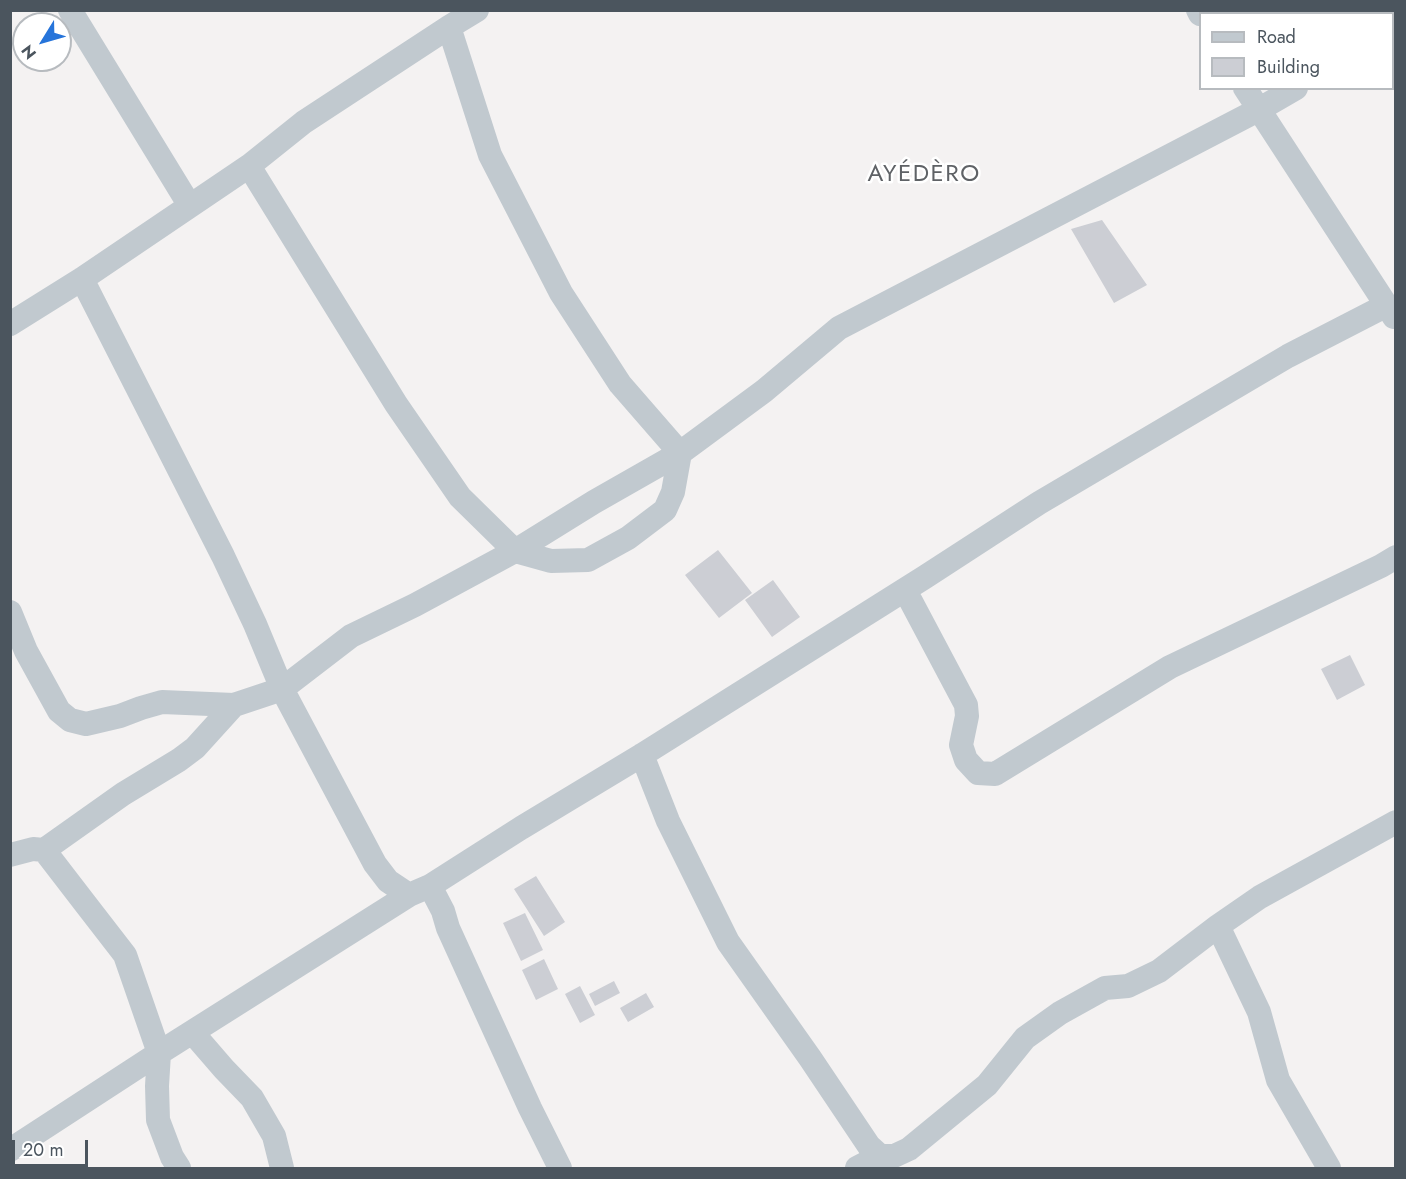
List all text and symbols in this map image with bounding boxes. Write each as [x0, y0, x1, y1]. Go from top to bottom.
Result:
north arrow [12, 12, 72, 72]
legend [1199, 12, 1394, 90]
text: Road [1257, 24, 1296, 50]
text: N [16, 40, 42, 64]
text: Building [1257, 54, 1320, 80]
district label: AYÉDÈRO [867, 161, 981, 189]
scale bar [15, 1128, 92, 1166]
text: 20 m [23, 1137, 63, 1163]

